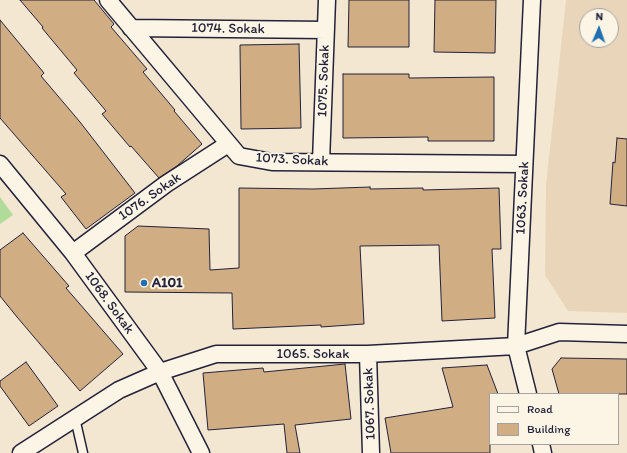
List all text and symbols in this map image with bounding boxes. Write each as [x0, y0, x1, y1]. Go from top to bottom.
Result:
north arrow [579, 8, 619, 48]
text: N [595, 10, 603, 23]
street label: 1074. Sokak [191, 20, 265, 38]
street label: 1075. Sokak [314, 45, 334, 117]
street label: 1073. Sokak [255, 150, 329, 170]
street label: 1063. Sokak [513, 161, 533, 235]
street label: 1076. Sokak [116, 169, 184, 225]
street label: 1068. Sokak [81, 268, 137, 338]
place label: A101 [152, 275, 183, 291]
marker: A101 [139, 278, 149, 288]
street label: 1065. Sokak [277, 346, 349, 362]
street label: 1067. Sokak [360, 368, 380, 440]
legend [489, 393, 619, 445]
text: Road [527, 402, 553, 416]
text: Building [527, 422, 570, 436]

